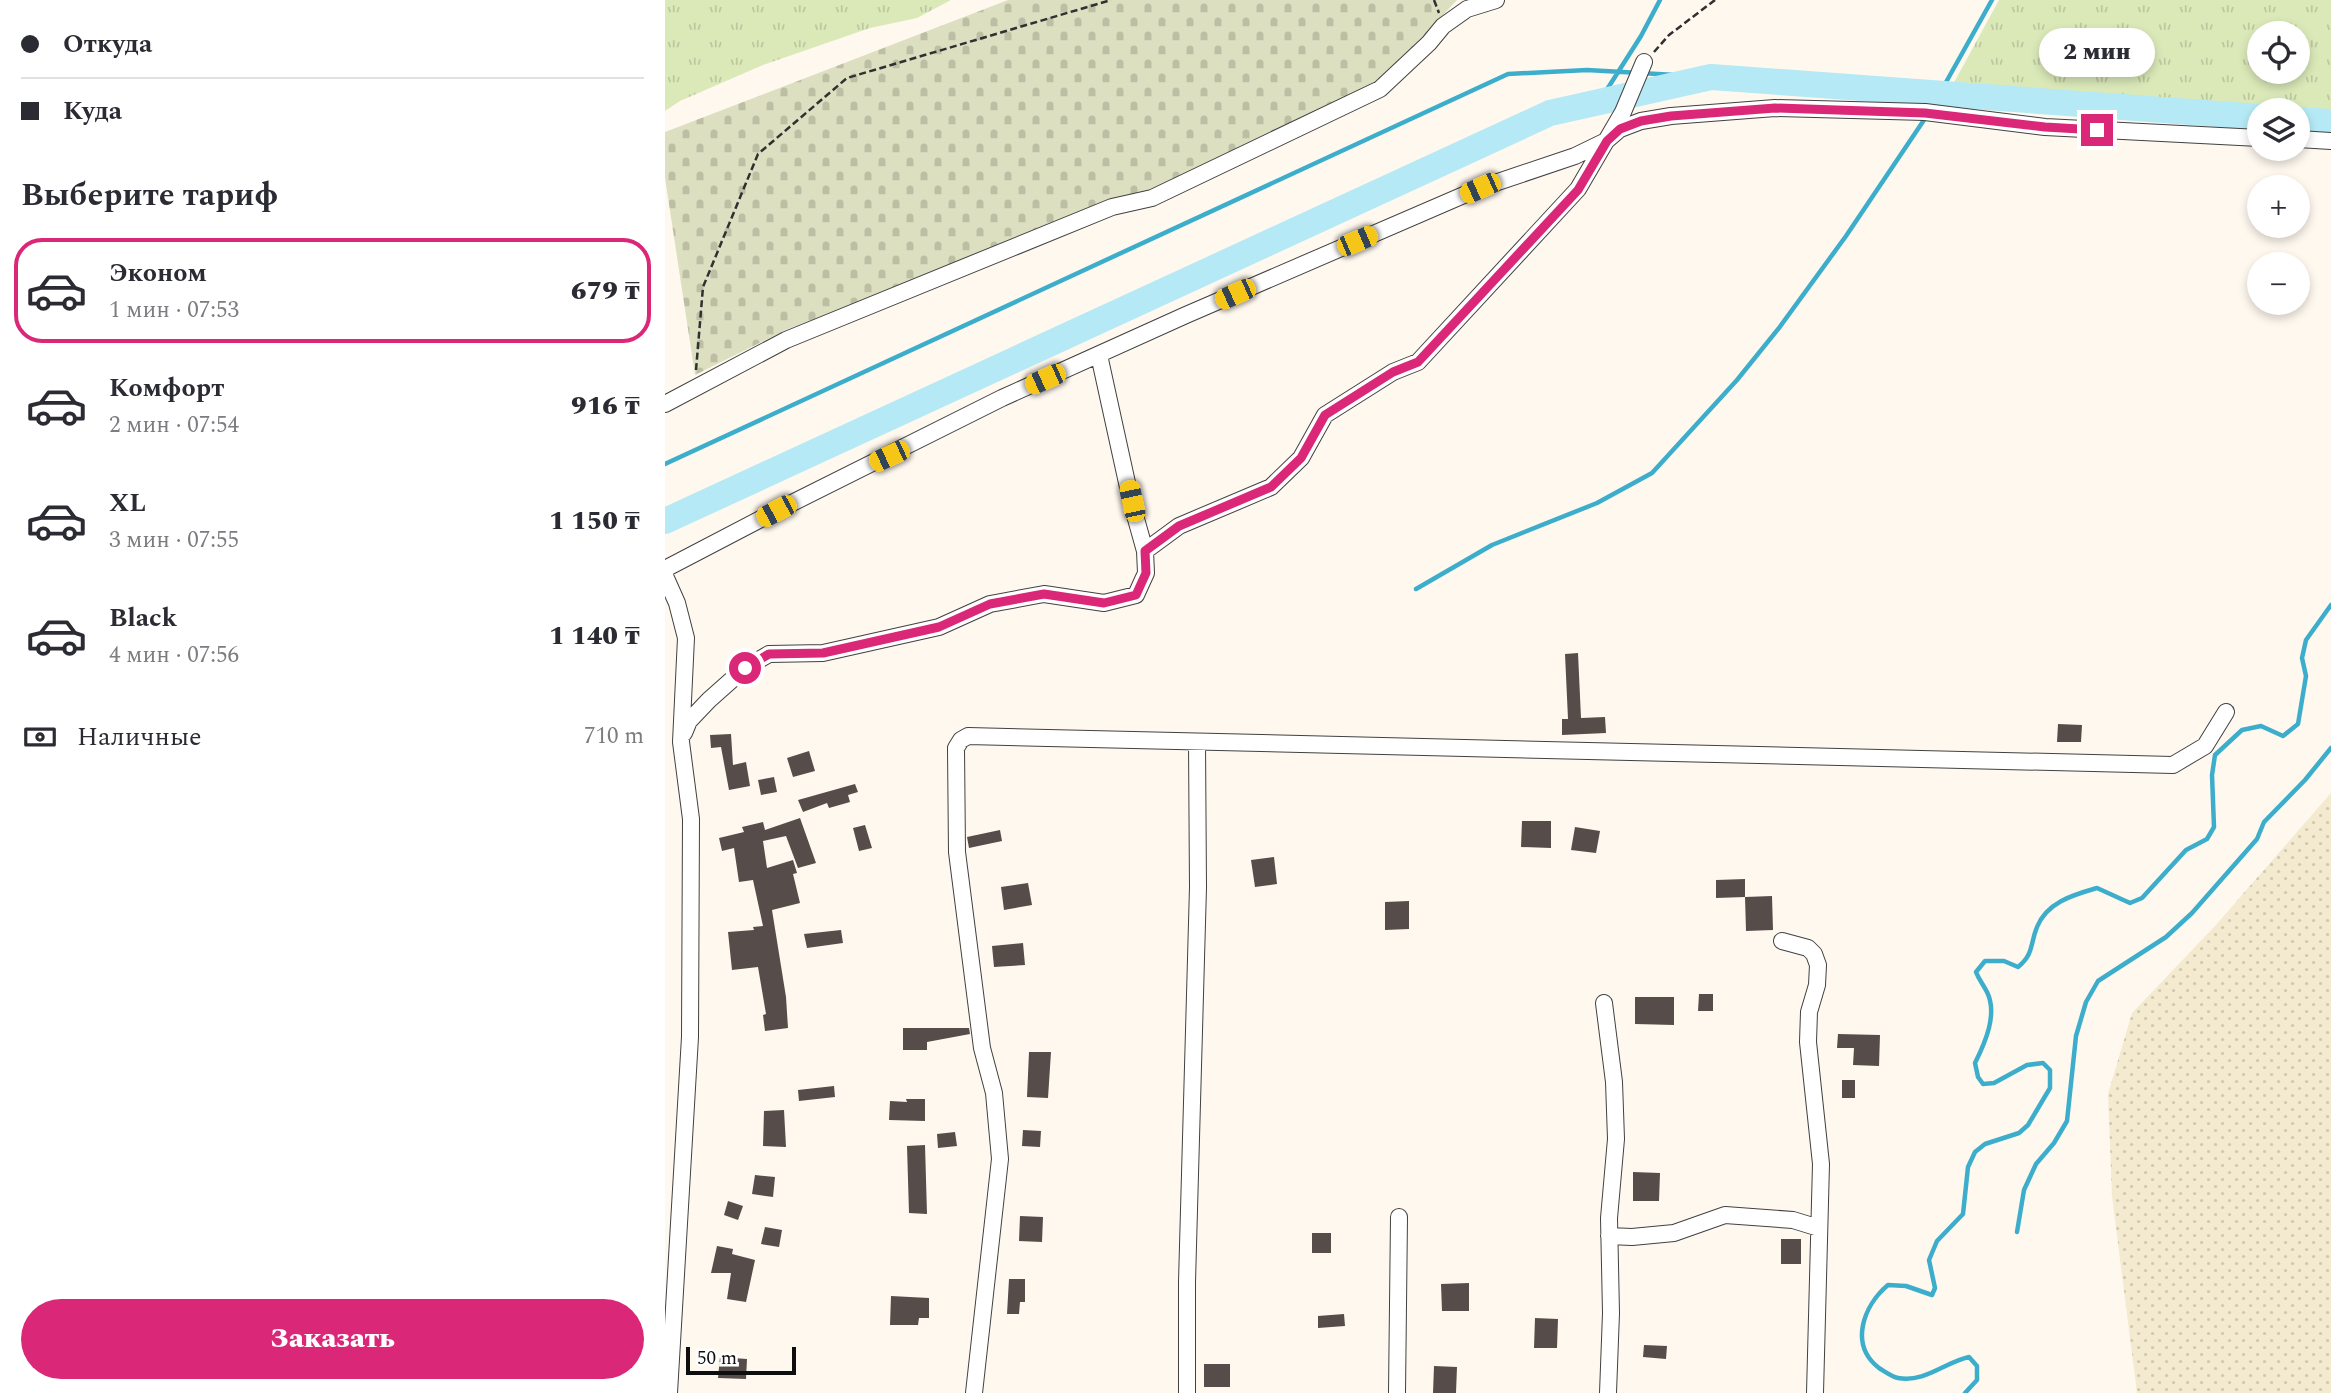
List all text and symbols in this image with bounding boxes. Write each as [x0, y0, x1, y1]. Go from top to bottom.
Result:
map controls [2247, 21, 2310, 315]
button: locate [2247, 21, 2310, 84]
text: Откуда [63, 24, 152, 64]
callout: 2 мин [2039, 29, 2155, 78]
text: 2 мин [2063, 35, 2131, 70]
text: Куда [63, 91, 122, 131]
button: layers [2247, 98, 2310, 161]
route end [2081, 114, 2113, 146]
car [1457, 170, 1504, 206]
text: Выберите тариф [21, 171, 278, 220]
button: + [2247, 175, 2310, 238]
car [1334, 223, 1381, 259]
button: − [2247, 252, 2310, 315]
text: Эконом [109, 253, 207, 293]
icon: car [25, 259, 88, 322]
text: 679 ₸ [571, 271, 640, 311]
car [1212, 276, 1259, 312]
text: 1 мин · 07:53 [109, 293, 239, 328]
car [1022, 361, 1069, 397]
text: Комфорт [109, 368, 224, 408]
icon: car [25, 374, 88, 437]
text: 916 ₸ [571, 386, 640, 426]
text: 2 мин · 07:54 [109, 408, 239, 443]
car [866, 438, 913, 474]
car [1118, 478, 1147, 524]
text: XL [109, 483, 146, 523]
icon: car [25, 489, 88, 552]
car [753, 492, 800, 530]
text: 1 150 ₸ [549, 501, 640, 541]
text: 3 мин · 07:55 [109, 523, 239, 558]
text: Black [109, 598, 177, 638]
icon: car [25, 604, 88, 667]
text: 1 140 ₸ [549, 616, 640, 656]
text: 4 мин · 07:56 [109, 638, 239, 673]
route start [729, 652, 761, 684]
text: Наличные [77, 717, 202, 757]
icon: cash [21, 718, 59, 756]
text: 710 m [584, 719, 644, 754]
button: Заказать [21, 1299, 644, 1379]
scale bar [686, 1344, 796, 1376]
text: 50 m [697, 1344, 737, 1373]

